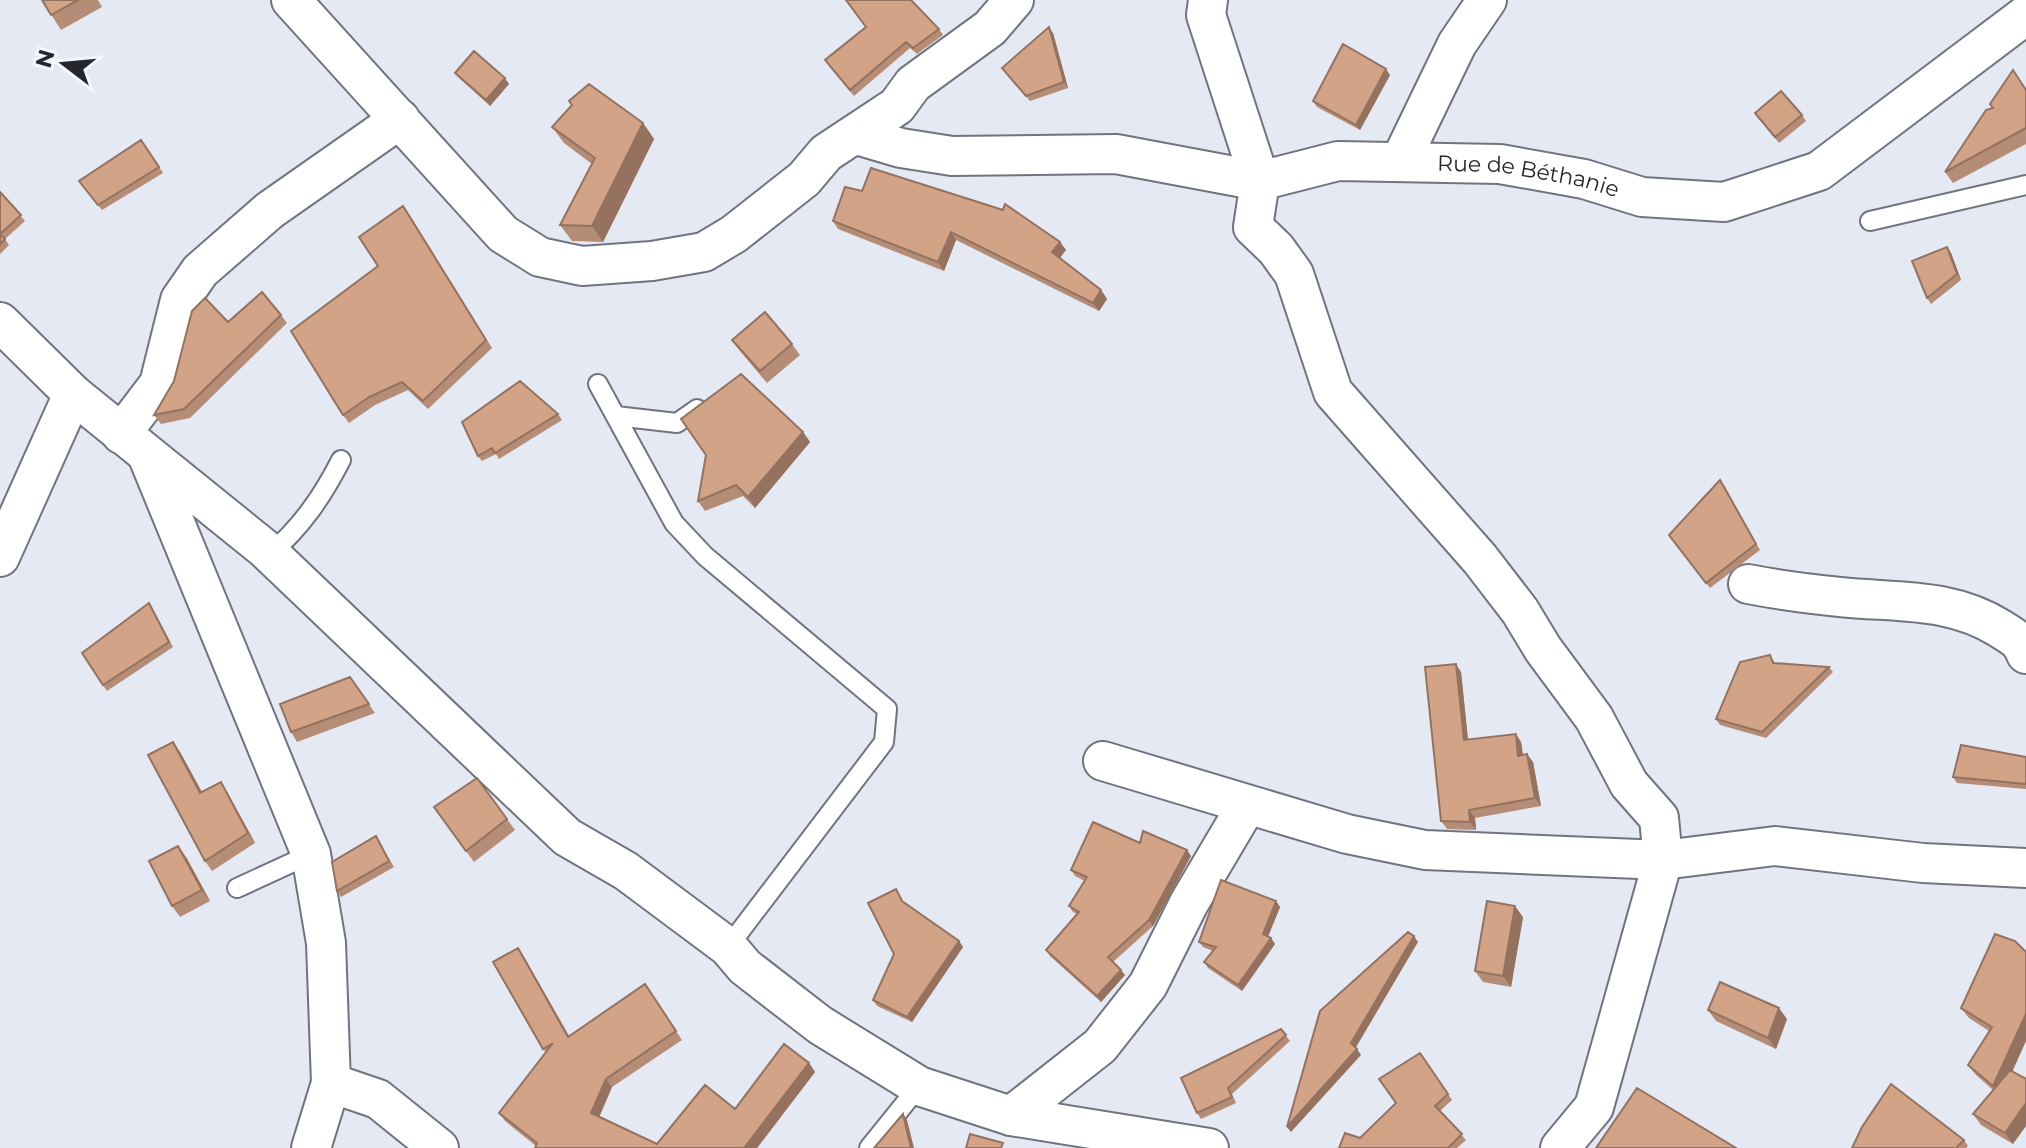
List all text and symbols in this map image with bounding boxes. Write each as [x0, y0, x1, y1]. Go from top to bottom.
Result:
north arrow [24, 24, 104, 104]
text: N [30, 46, 61, 71]
street label: Rue de Béthanie [1437, 150, 1623, 203]

